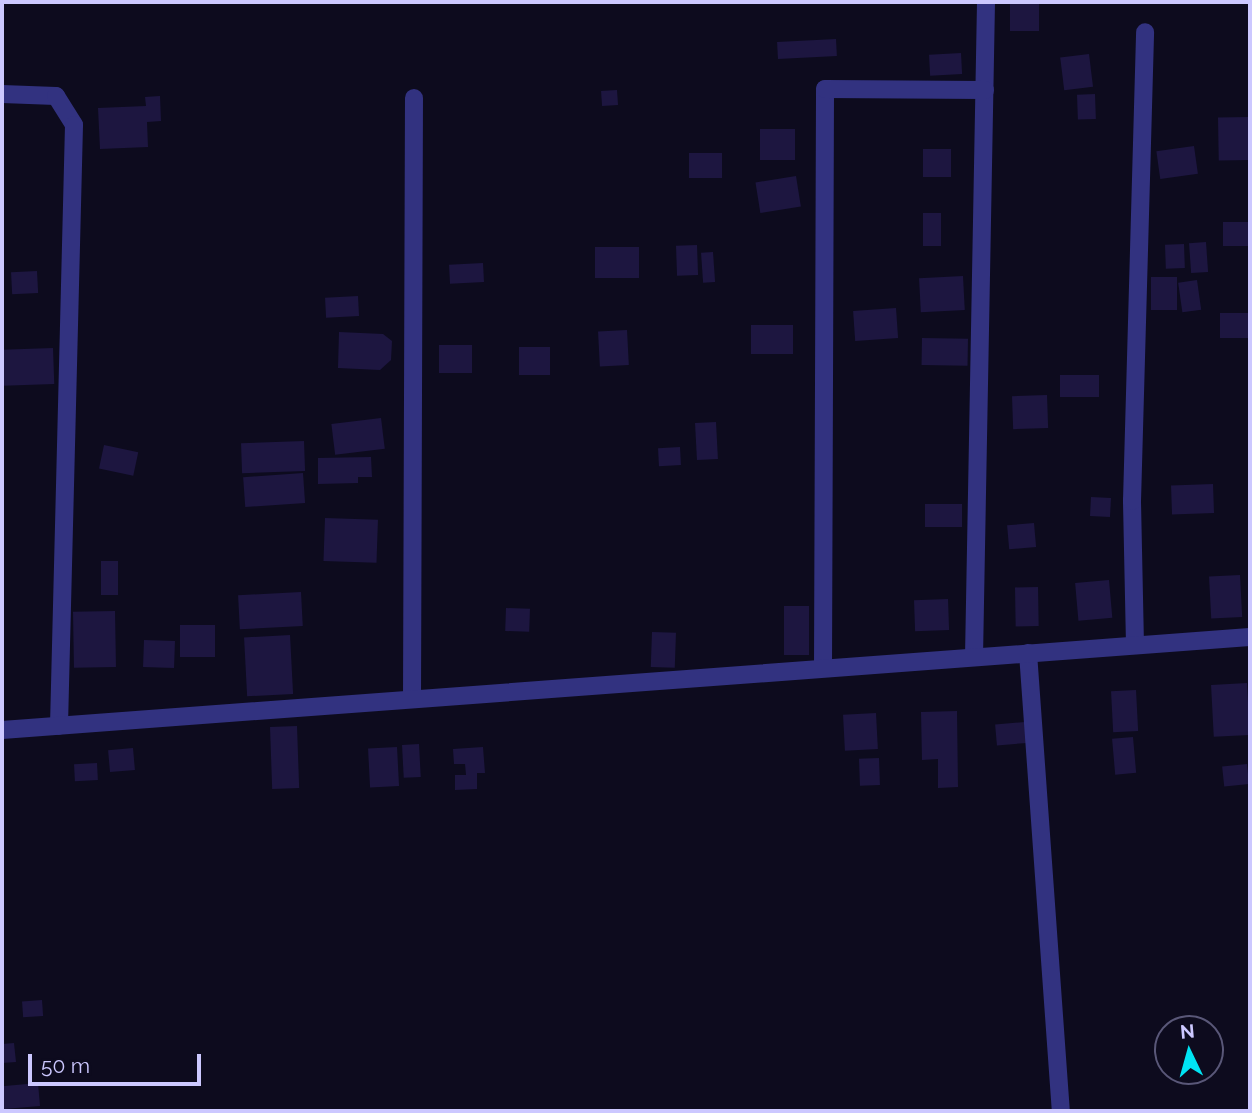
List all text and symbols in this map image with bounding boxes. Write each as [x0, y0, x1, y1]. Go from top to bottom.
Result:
north arrow [1154, 1015, 1224, 1085]
text: N [1179, 1019, 1196, 1043]
scale bar [32, 1040, 205, 1084]
text: 50 m [41, 1053, 90, 1078]

